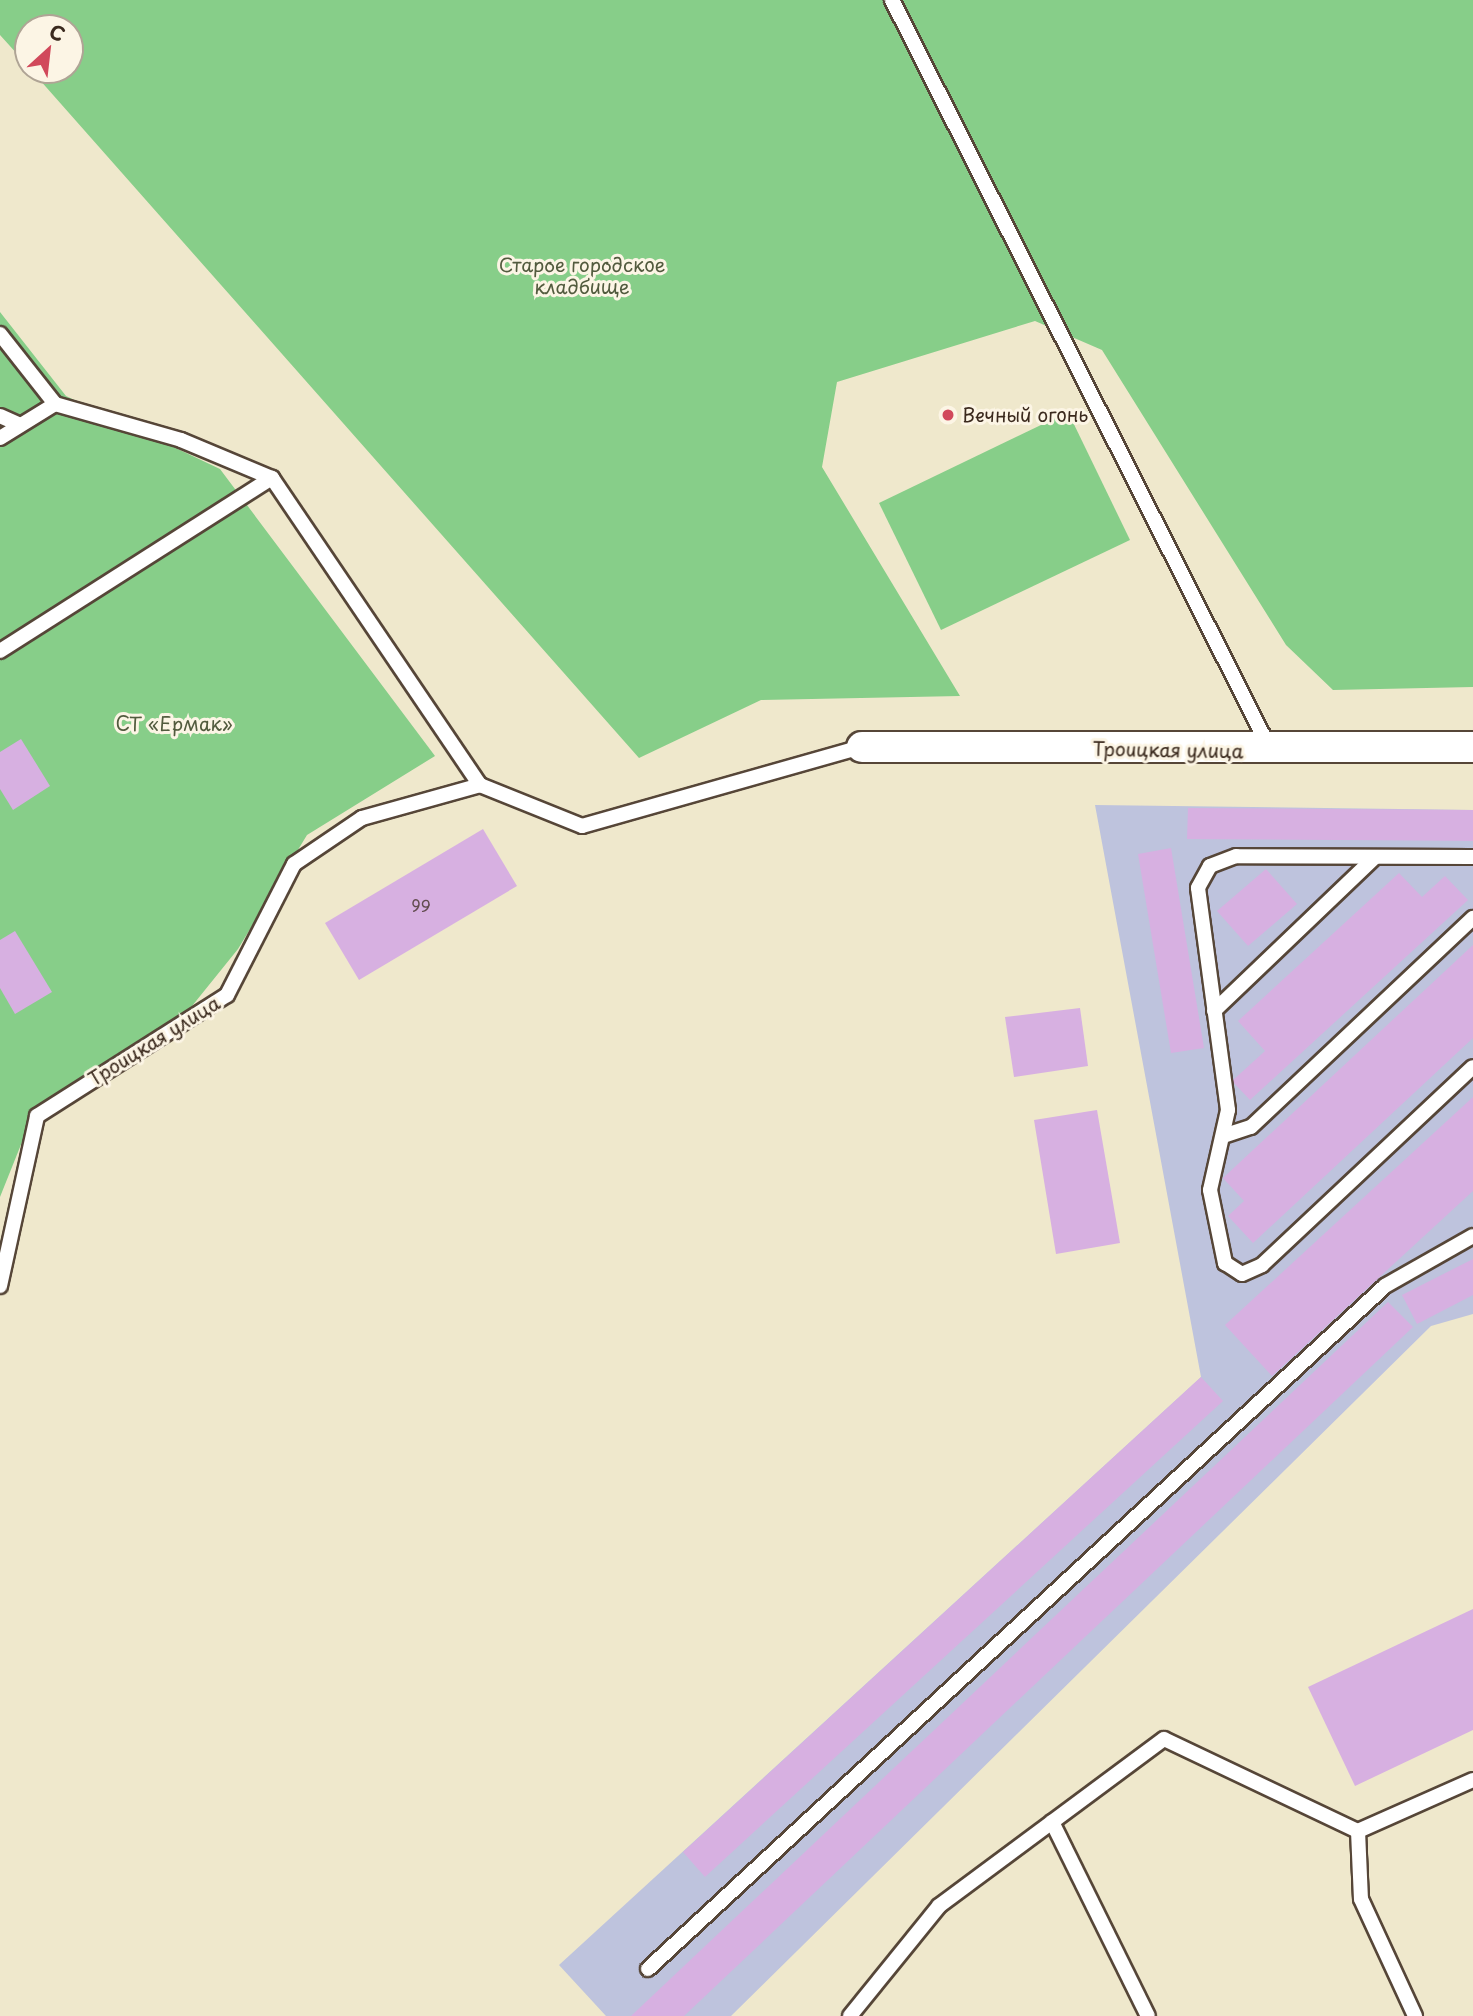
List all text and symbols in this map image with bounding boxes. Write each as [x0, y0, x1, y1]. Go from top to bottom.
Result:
north arrow [14, 14, 84, 84]
text: С [45, 16, 70, 48]
park label: Старое городское кладбище [498, 254, 666, 298]
place label: Вечный огонь [962, 404, 1089, 426]
marker: Вечный огонь [940, 407, 956, 423]
park label: СТ «Ермак» [115, 713, 233, 735]
street label: Троицкая улица [1092, 737, 1244, 763]
house number: 99 [411, 895, 431, 915]
street label: Троицкая улица [84, 991, 224, 1091]

